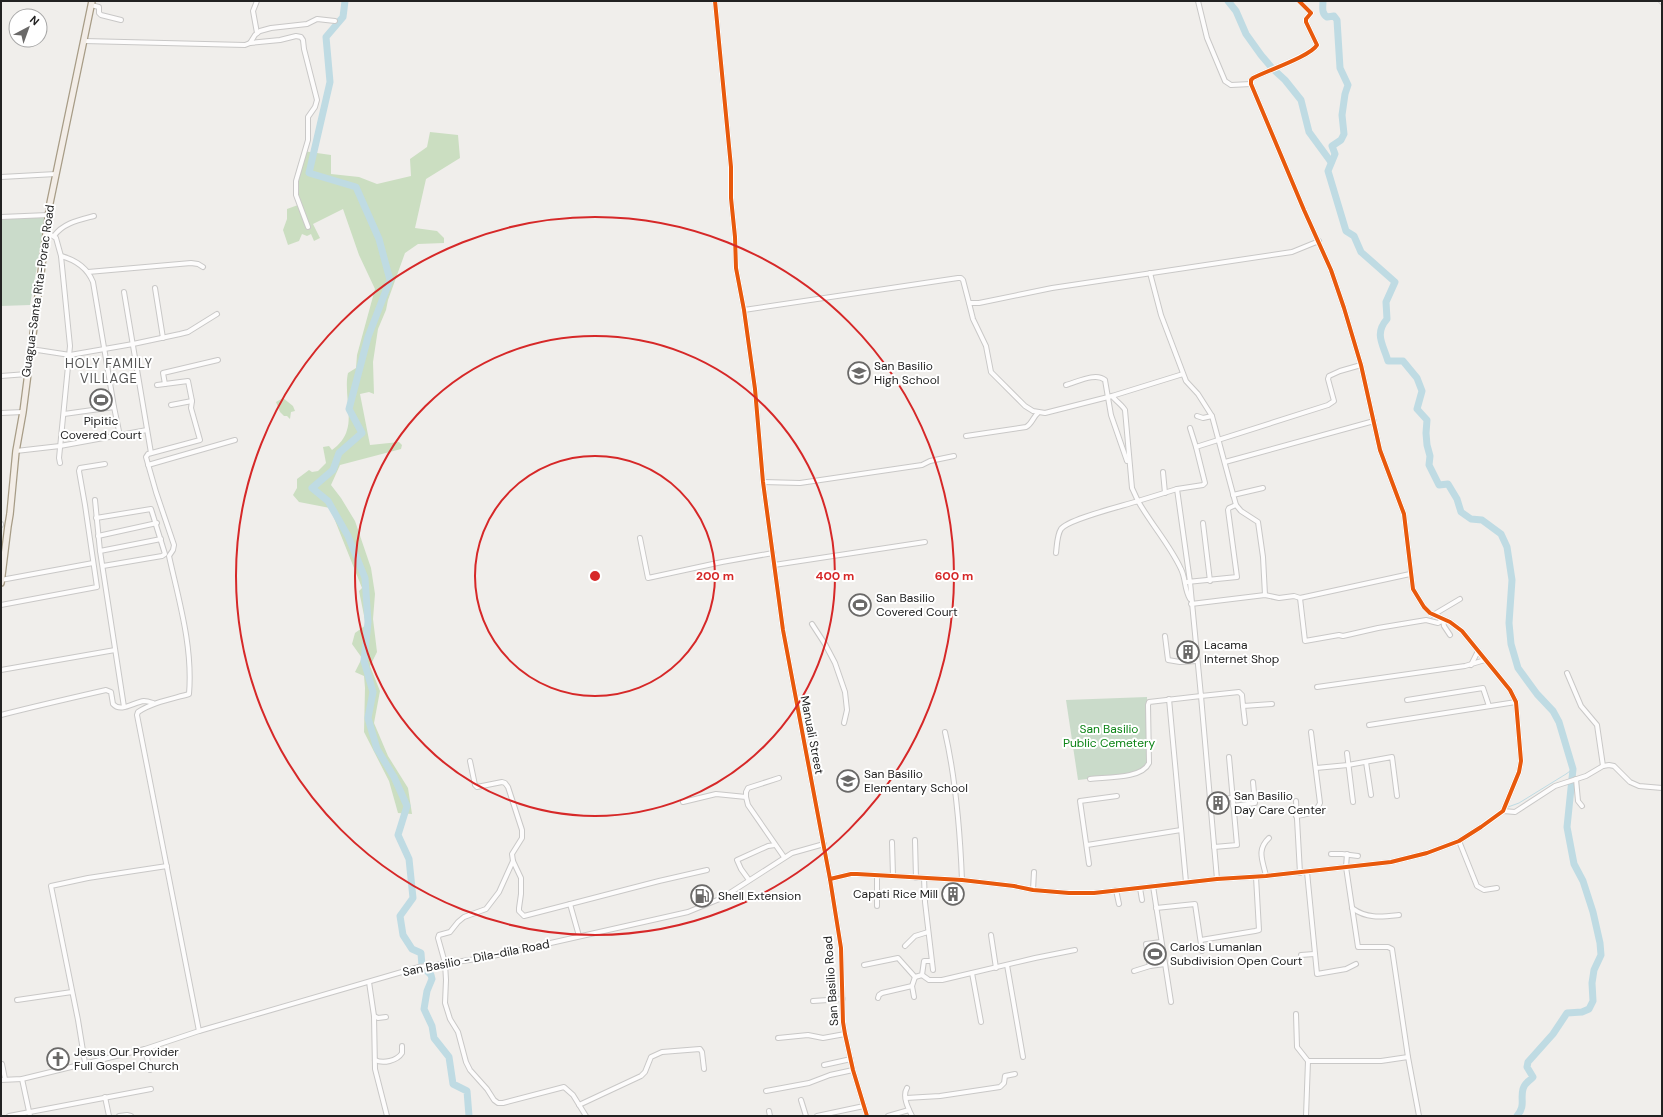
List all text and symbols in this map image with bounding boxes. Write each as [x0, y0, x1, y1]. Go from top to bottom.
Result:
north arrow [8, 8, 48, 48]
text: N [27, 13, 42, 28]
street label: Guagua-Santa Rita-Porac Road [18, 204, 58, 378]
district label: HOLY FAMILY VILLAGE [65, 355, 153, 387]
place label: San Basilio High School [874, 358, 939, 388]
school or university icon: San Basilio High School [846, 360, 872, 386]
sports icon: Pipitic Covered Court [88, 387, 114, 413]
place label: Pipitic Covered Court [60, 413, 142, 443]
text: 200 m [696, 568, 734, 584]
text: 400 m [816, 568, 854, 584]
text: 600 m [935, 568, 973, 584]
centre of rings [588, 569, 602, 583]
place label: San Basilio Covered Court [876, 590, 958, 620]
sports icon: San Basilio Covered Court [847, 592, 873, 618]
place label: Lacama Internet Shop [1204, 637, 1279, 667]
building icon: Lacama Internet Shop [1175, 639, 1201, 665]
street label: Manuali Street [797, 694, 828, 776]
park label: San Basilio Public Cemetery [1063, 721, 1155, 751]
place label: San Basilio Elementary School [864, 766, 968, 796]
school or university icon: San Basilio Elementary School [835, 768, 861, 794]
place label: San Basilio Day Care Center [1234, 788, 1326, 818]
building icon: San Basilio Day Care Center [1205, 790, 1231, 816]
building icon: Capati Rice Mill [940, 881, 966, 907]
fuel station icon: Shell Extension [689, 883, 715, 909]
place label: Capati Rice Mill [853, 886, 938, 902]
place label: Shell Extension [718, 888, 801, 904]
street label: San Basilio - Dila-dila Road [401, 936, 551, 980]
street label: San Basilio Road [820, 936, 842, 1026]
place label: Carlos Lumanlan Subdivision Open Court [1170, 939, 1303, 969]
sports icon: Carlos Lumanlan Subdivision Open Court [1142, 941, 1168, 967]
place label: Jesus Our Provider Full Gospel Church [74, 1044, 179, 1074]
church icon: Jesus Our Provider Full Gospel Church [45, 1046, 71, 1072]

